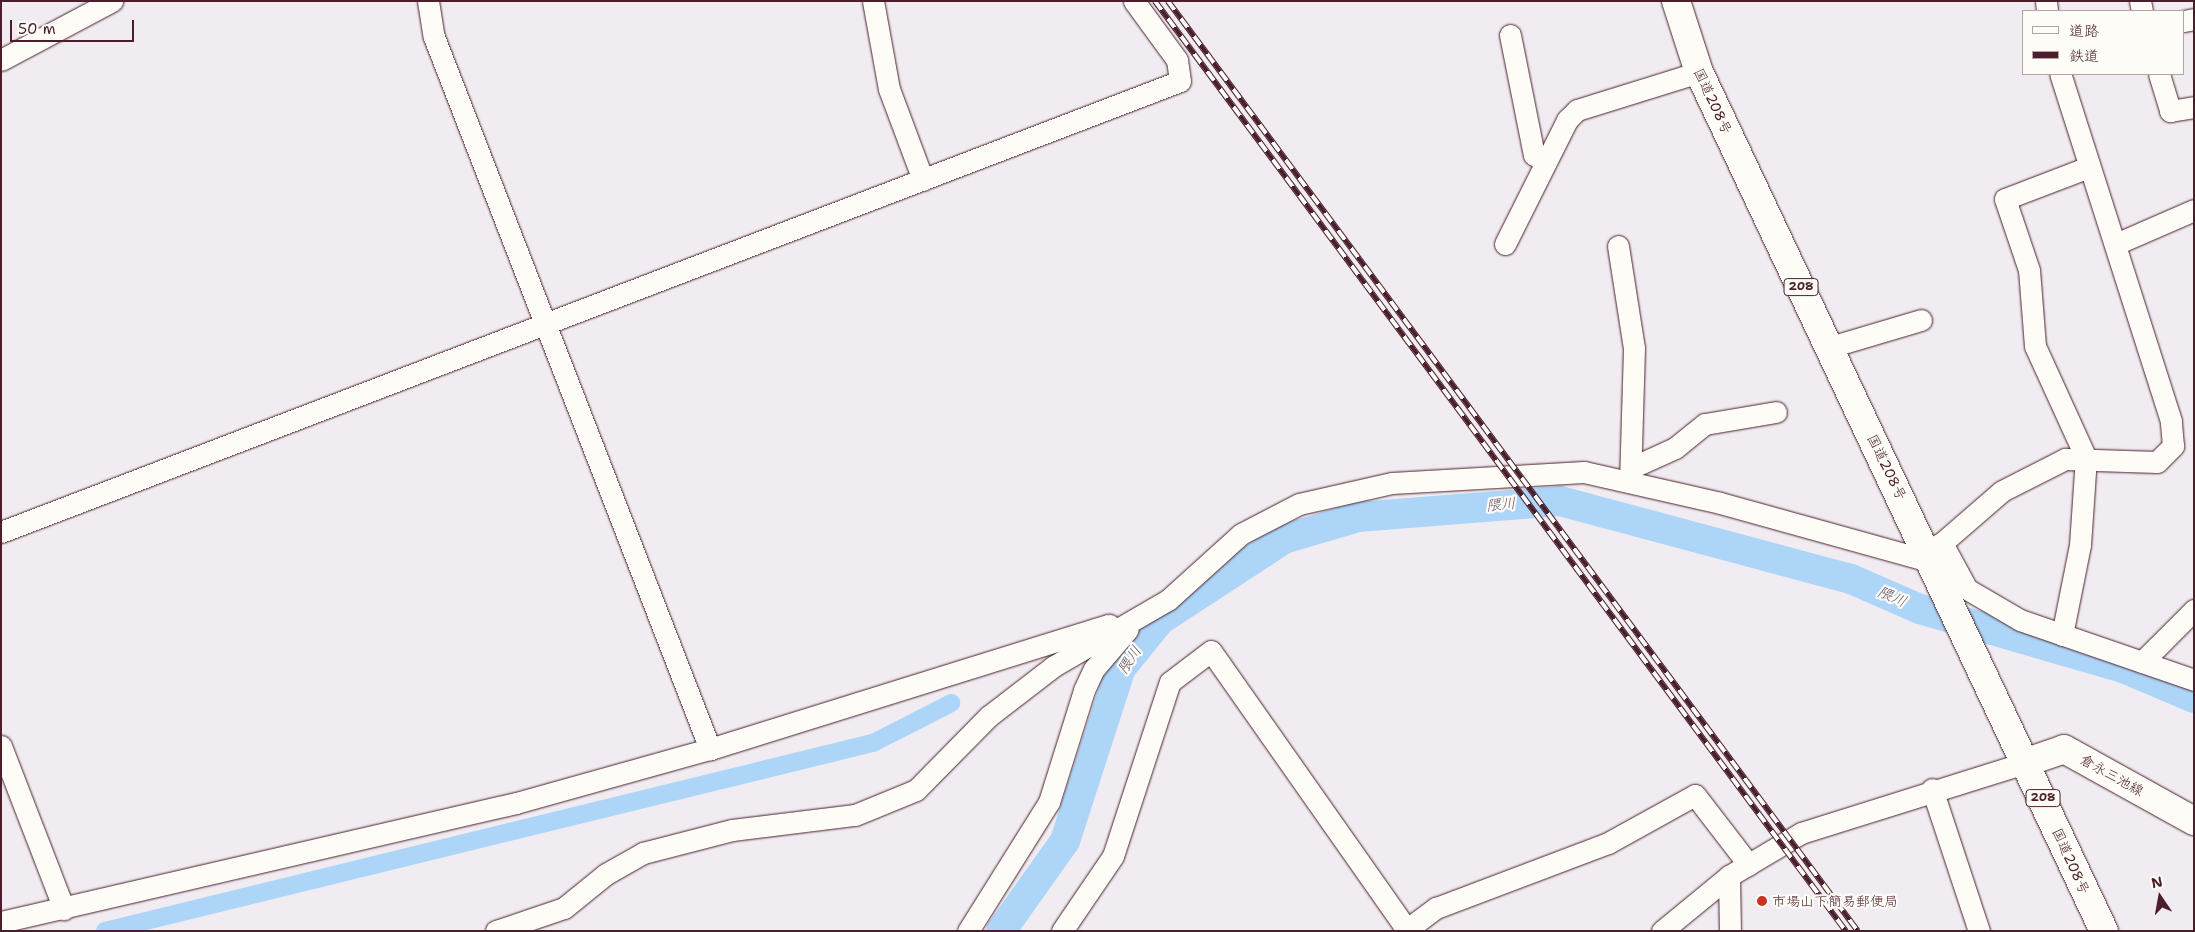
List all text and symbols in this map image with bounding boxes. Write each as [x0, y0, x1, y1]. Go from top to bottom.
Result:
scale bar [12, 10, 136, 42]
legend [2022, 10, 2185, 75]
text: 50 m [18, 19, 56, 39]
text: 道路 [2069, 21, 2099, 41]
text: 鉄道 [2069, 46, 2099, 66]
street label: 国道208号 [1690, 65, 1736, 137]
road number: 208 [1784, 278, 1818, 296]
street label: 国道208号 [1864, 432, 1910, 502]
water label: 隈川 [1485, 495, 1517, 515]
water label: 隈川 [1875, 583, 1909, 611]
water label: 隈川 [1114, 643, 1146, 677]
street label: 倉永三池線 [2077, 751, 2147, 799]
road number: 208 [2026, 788, 2060, 808]
street label: 国道208号 [2049, 825, 2093, 897]
north arrow [2135, 872, 2185, 922]
text: N [2150, 872, 2164, 892]
place label: 市場山下簡易郵便局 [1772, 893, 1898, 909]
marker: 市場山下簡易郵便局 [1756, 895, 1768, 907]

